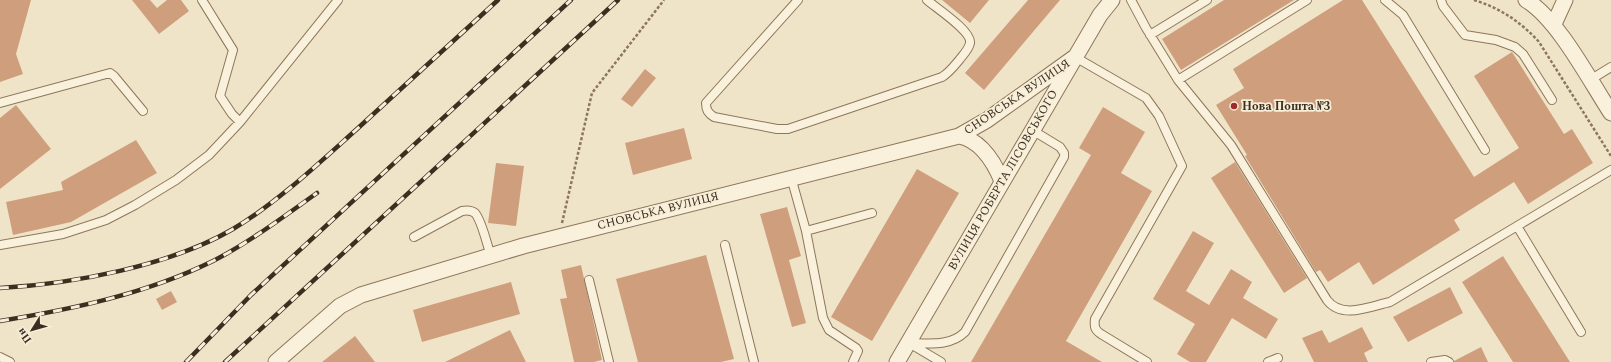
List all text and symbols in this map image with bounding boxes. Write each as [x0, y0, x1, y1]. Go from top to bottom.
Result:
street label: СНОВСЬКА ВУЛИЦЯ [960, 54, 1074, 140]
street label: ВУЛИЦЯ РОБЕРТА ЛІСОВСЬКОГО [943, 86, 1063, 274]
place label: Нова Пошта №3 [1242, 97, 1331, 116]
marker: Нова Пошта №3 [1229, 101, 1239, 111]
street label: СНОВСЬКА ВУЛИЦЯ [595, 187, 721, 235]
north arrow [12, 310, 52, 350]
text: Пн [13, 324, 36, 347]

